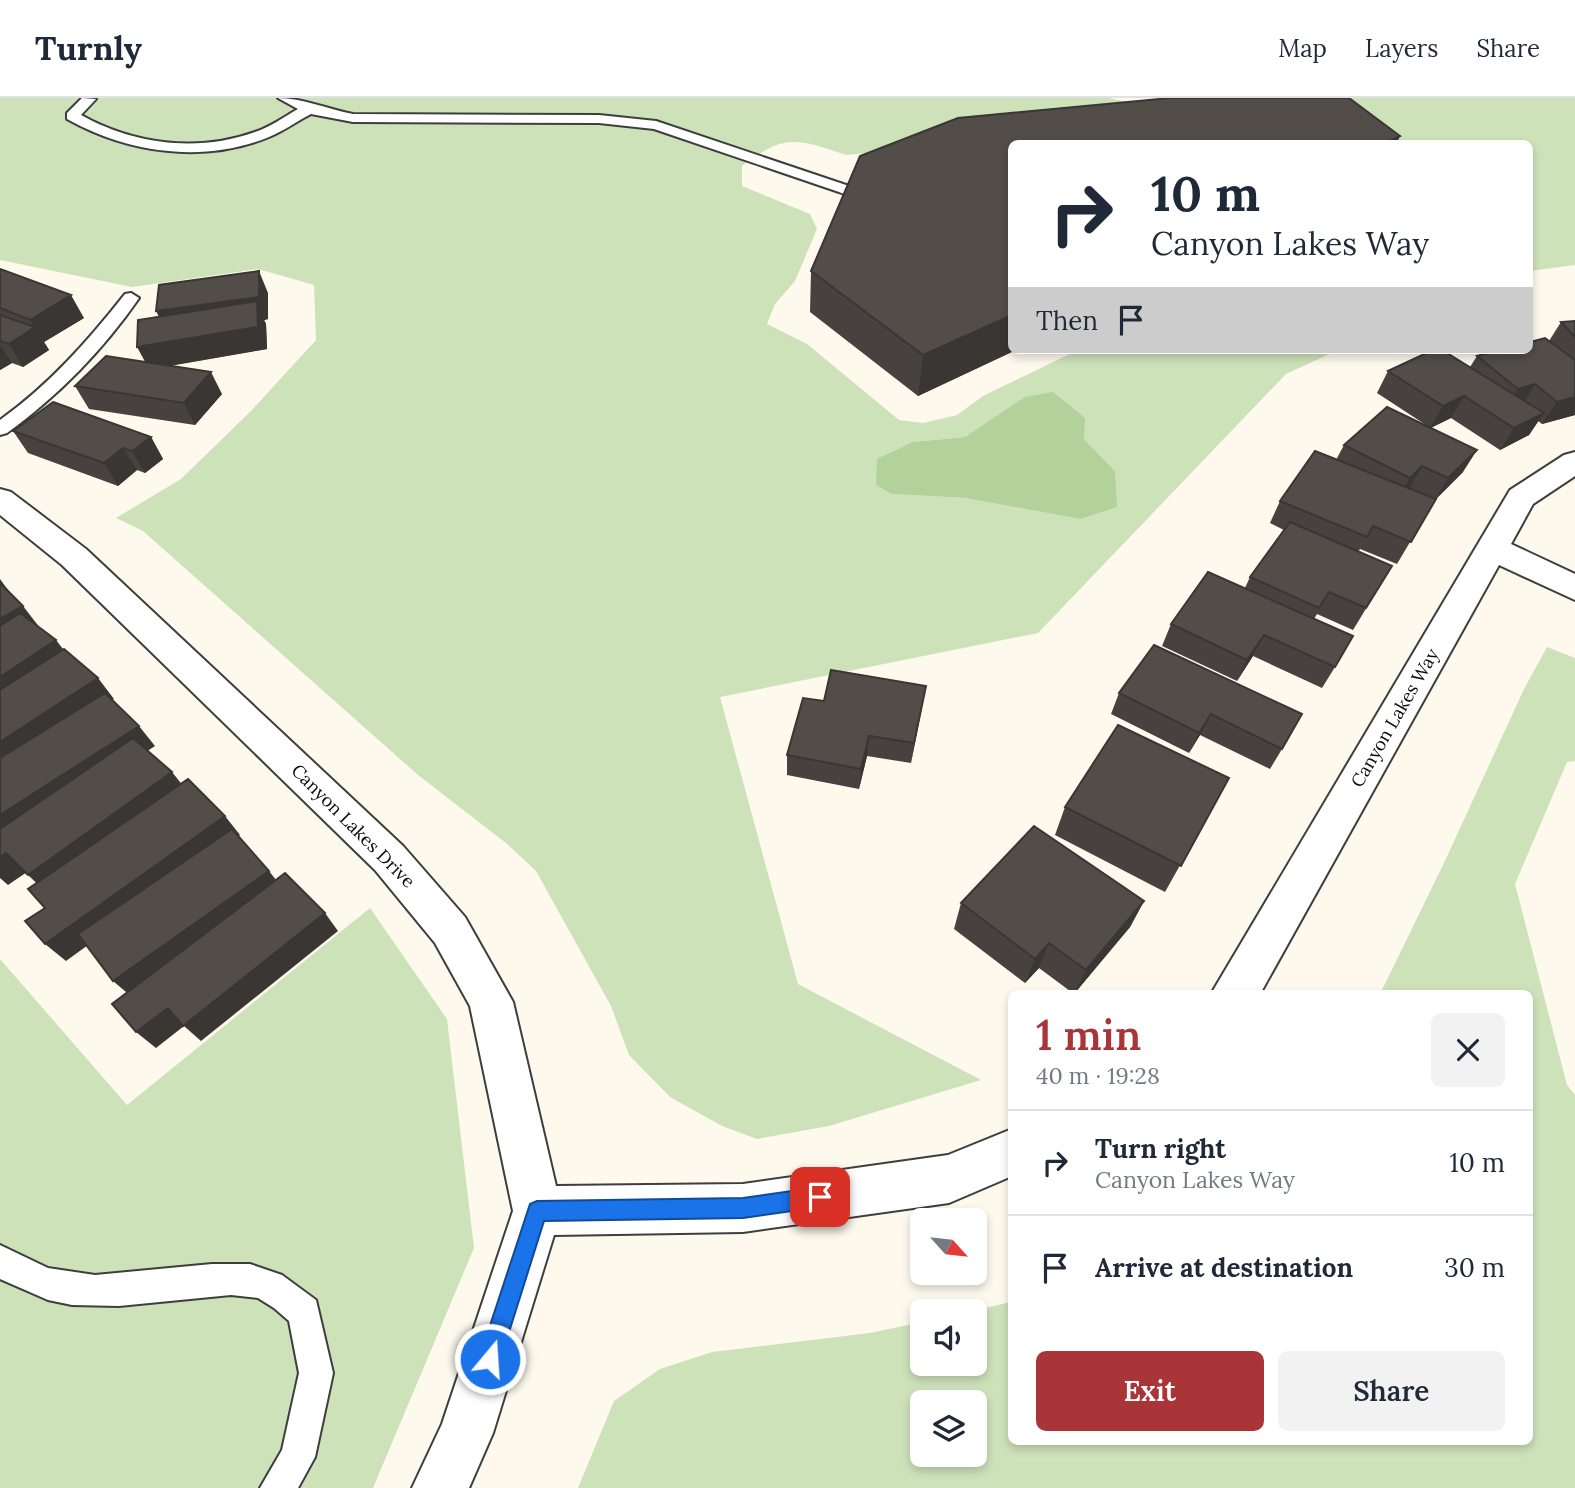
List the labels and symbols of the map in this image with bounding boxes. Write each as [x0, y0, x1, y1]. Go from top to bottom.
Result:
street label: Canyon Lakes Way [1345, 644, 1444, 791]
street label: Canyon Lakes Drive [287, 759, 420, 893]
pin [790, 1167, 850, 1227]
north arrow [910, 1208, 987, 1284]
position arrow [453, 1322, 527, 1396]

